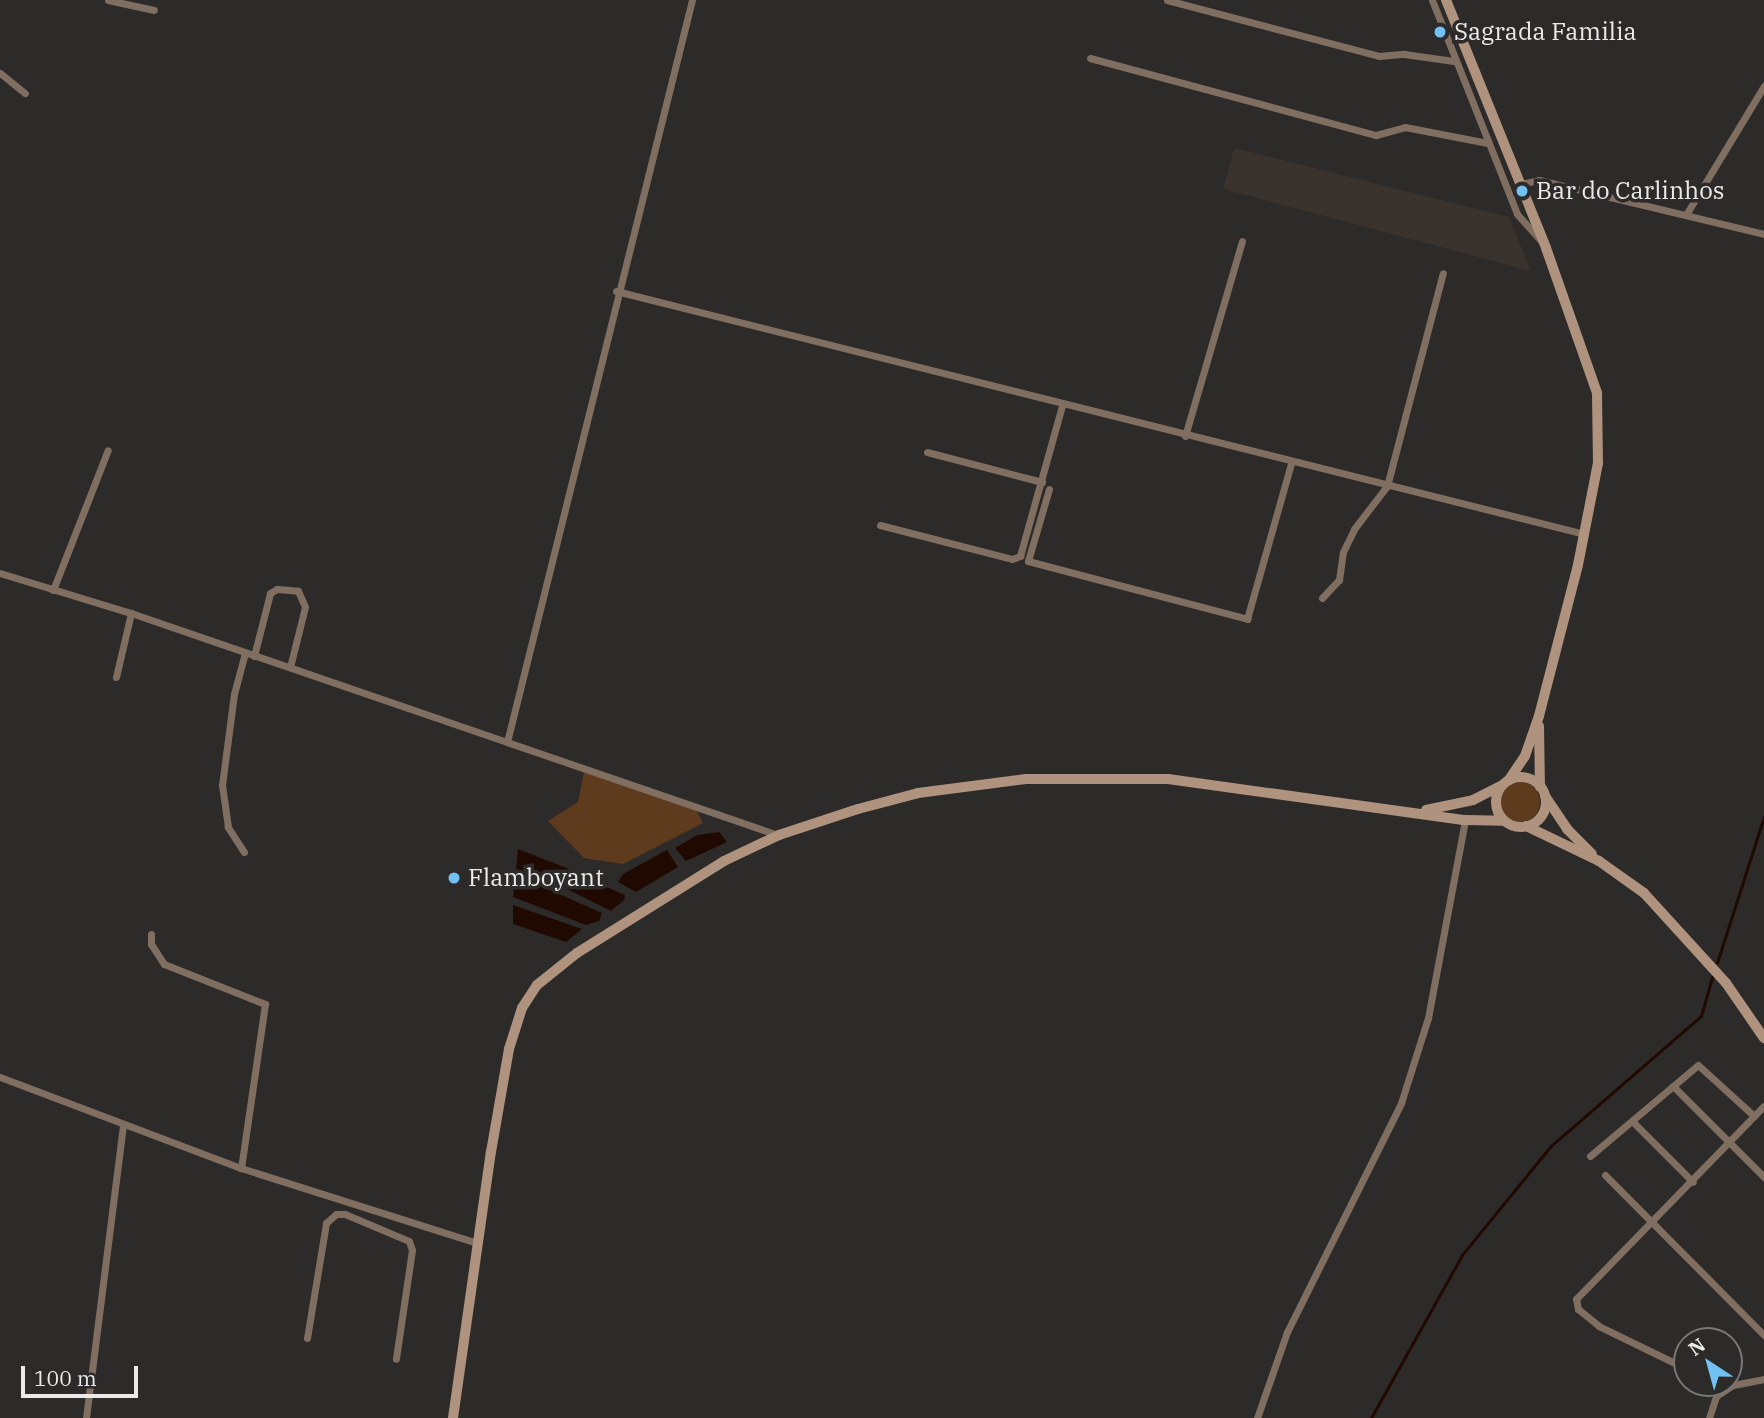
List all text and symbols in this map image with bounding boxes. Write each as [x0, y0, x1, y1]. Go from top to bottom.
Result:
place label: Sagrada Familia [1454, 18, 1637, 46]
marker: Sagrada Familia [1432, 24, 1448, 40]
place label: Bar do Carlinhos [1536, 177, 1724, 205]
marker: Bar do Carlinhos [1514, 183, 1530, 199]
place label: Flamboyant [468, 864, 604, 892]
marker: Flamboyant [446, 870, 462, 886]
north arrow [1673, 1327, 1743, 1397]
text: N [1684, 1333, 1710, 1361]
scale bar [24, 1352, 142, 1396]
text: 100 m [34, 1364, 97, 1392]

